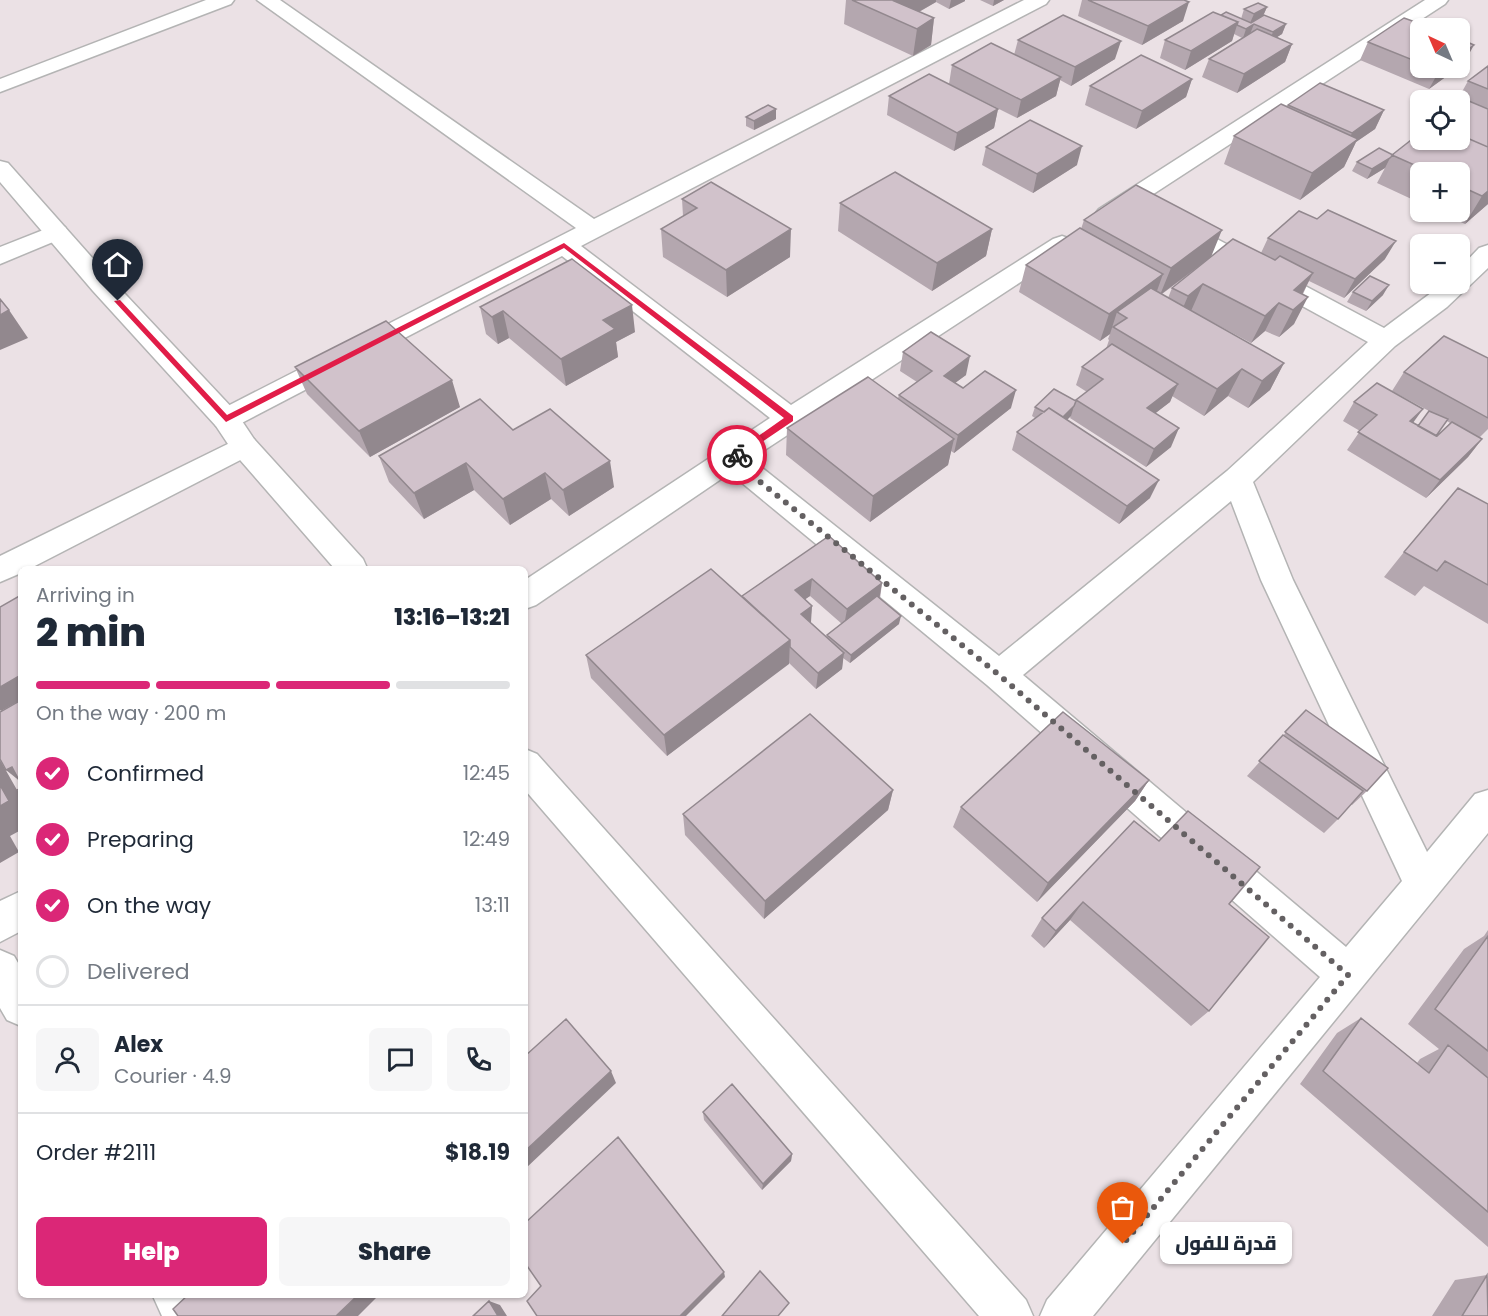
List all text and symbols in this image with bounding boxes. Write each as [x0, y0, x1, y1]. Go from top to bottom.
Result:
north arrow [1410, 18, 1470, 78]
map controls [1410, 18, 1470, 294]
button: locate [1410, 90, 1470, 150]
button: + [1410, 162, 1470, 222]
button: − [1410, 234, 1470, 294]
pin [92, 239, 143, 301]
icon: home [101, 248, 134, 281]
courier [707, 425, 767, 485]
icon: bike [721, 439, 754, 472]
text: Arriving in [36, 581, 135, 609]
text: 13:16–13:21 [394, 602, 510, 633]
text: 2 min [36, 605, 146, 660]
text: On the way · 200 m [36, 699, 226, 727]
icon: check [36, 757, 69, 790]
text: Confirmed [87, 758, 204, 789]
text: 12:45 [463, 759, 510, 787]
icon: check [36, 823, 69, 856]
text: Preparing [87, 824, 194, 855]
text: 12:49 [463, 825, 510, 853]
icon: check [36, 889, 69, 922]
text: On the way [87, 890, 211, 921]
text: 13:11 [475, 891, 510, 919]
text: Delivered [87, 956, 190, 987]
button: person [36, 1028, 99, 1091]
button: chat [369, 1028, 432, 1091]
button: phone [447, 1028, 510, 1091]
text: Alex [114, 1029, 163, 1060]
text: Courier · 4.9 [114, 1062, 232, 1090]
text: Order #2111 [36, 1137, 156, 1168]
text: $18.19 [445, 1137, 510, 1168]
pin [1097, 1182, 1148, 1244]
icon: bag [1106, 1191, 1139, 1224]
button: Help [36, 1217, 267, 1286]
button: Share [279, 1217, 510, 1286]
callout: قدرة للفول [1159, 1223, 1291, 1265]
text: قدرة للفول [1175, 1229, 1277, 1257]

